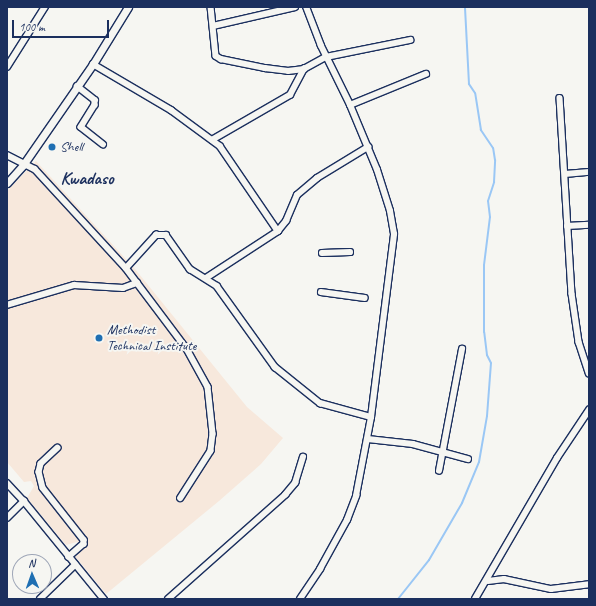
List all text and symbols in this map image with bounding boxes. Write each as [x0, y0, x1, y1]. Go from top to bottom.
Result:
scale bar [14, 12, 111, 38]
text: 100 m [19, 19, 45, 35]
place label: Shell [60, 139, 83, 155]
marker: Shell [47, 142, 57, 152]
district label: Kwadaso [60, 167, 114, 189]
place label: Methodist Technical Institute [107, 322, 196, 354]
marker: Methodist Technical Institute [94, 333, 104, 343]
north arrow [12, 554, 52, 594]
text: N [28, 556, 35, 570]

